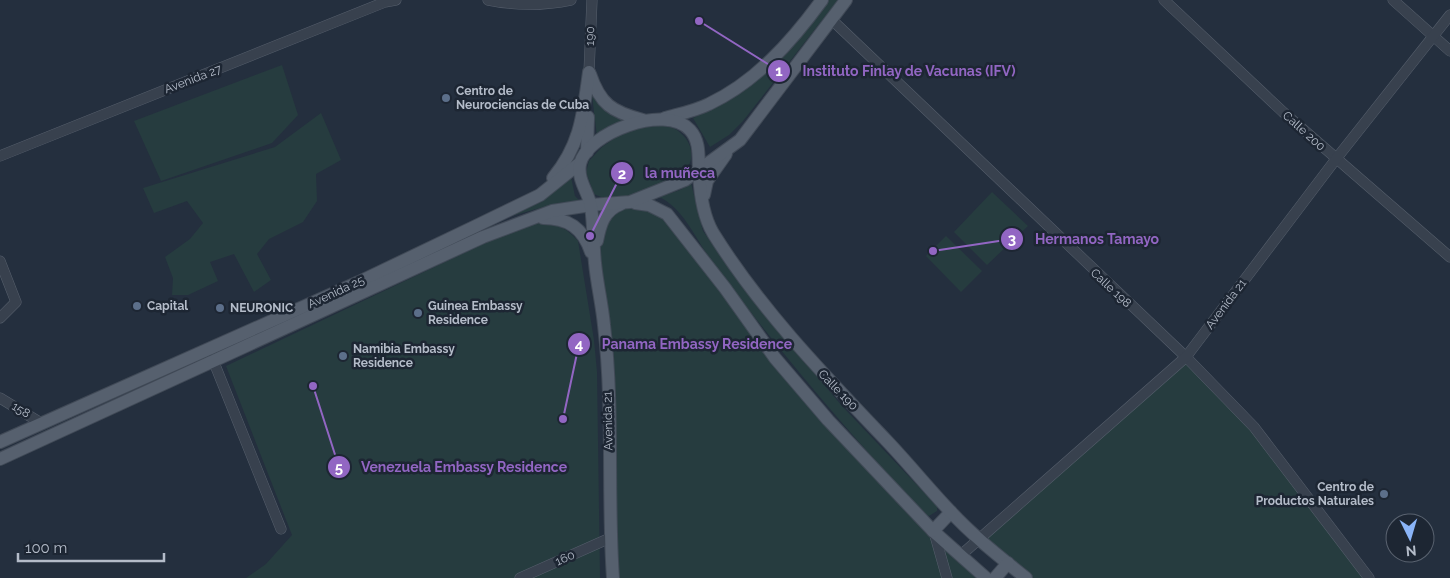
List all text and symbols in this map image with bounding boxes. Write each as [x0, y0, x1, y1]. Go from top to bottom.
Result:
street label: 190 [583, 26, 597, 46]
callout: Instituto Finlay de Vacunas (IFV) [767, 56, 1026, 85]
street label: Avenida 27 [162, 61, 224, 96]
text: 1 [775, 62, 783, 80]
text: Instituto Finlay de Vacunas (IFV) [802, 63, 1016, 79]
place label: Centro de Neurociencias de Cuba [456, 84, 589, 112]
marker: Centro de Neurociencias de Cuba [440, 92, 452, 104]
street label: Calle 200 [1280, 108, 1328, 154]
callout: la muñeca [610, 159, 725, 188]
text: 2 [618, 165, 626, 183]
text: la muñeca [645, 165, 715, 181]
callout: Hermanos Tamayo [1000, 224, 1169, 253]
text: 3 [1008, 230, 1016, 248]
text: Hermanos Tamayo [1035, 231, 1160, 247]
street label: Calle 198 [1088, 266, 1134, 310]
street label: Avenida 25 [306, 273, 367, 311]
street label: Avenida 21 [1203, 276, 1249, 332]
place label: Capital [147, 299, 188, 313]
place label: Guinea Embassy Residence [428, 299, 523, 327]
marker: Capital [131, 300, 143, 312]
place label: NEURONIC [230, 301, 293, 315]
marker: NEURONIC [214, 302, 226, 314]
marker: Guinea Embassy Residence [412, 307, 424, 319]
callout: Panama Embassy Residence [567, 330, 802, 359]
text: 4 [575, 335, 584, 353]
text: Panama Embassy Residence [602, 336, 793, 352]
place label: Namibia Embassy Residence [353, 342, 455, 370]
marker: Namibia Embassy Residence [337, 350, 349, 362]
street label: Calle 190 [815, 367, 861, 413]
street label: Avenida 21 [600, 391, 616, 451]
street label: 158 [9, 399, 33, 421]
callout: Venezuela Embassy Residence [326, 453, 578, 482]
text: 5 [335, 459, 343, 477]
text: Venezuela Embassy Residence [361, 459, 568, 475]
place label: Centro de Productos Naturales [1256, 480, 1374, 508]
marker: Centro de Productos Naturales [1378, 488, 1390, 500]
north arrow [1385, 513, 1435, 563]
scale bar [18, 530, 164, 562]
text: 100 m [25, 539, 67, 557]
text: N [1405, 543, 1417, 559]
street label: 160 [553, 548, 577, 568]

